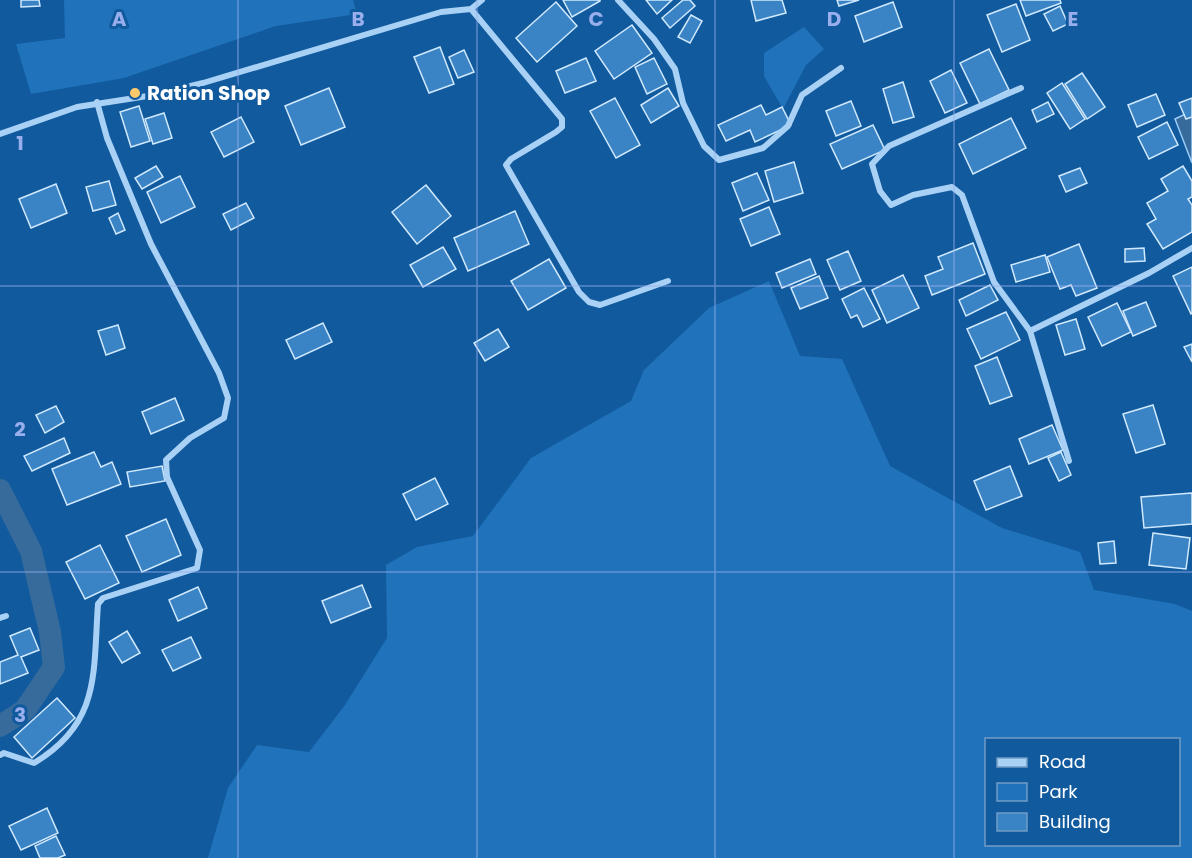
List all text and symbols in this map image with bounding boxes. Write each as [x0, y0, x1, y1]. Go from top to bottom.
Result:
text: A [112, 5, 127, 33]
text: B [351, 5, 365, 33]
text: C [588, 5, 604, 33]
text: D [827, 5, 841, 33]
text: E [1068, 5, 1078, 33]
place label: Ration Shop [147, 79, 271, 107]
marker: Ration Shop [128, 86, 142, 100]
text: 1 [16, 129, 24, 157]
text: 2 [14, 415, 26, 443]
text: 3 [14, 701, 26, 729]
legend [985, 738, 1180, 846]
text: Road [1039, 749, 1086, 774]
text: Park [1039, 779, 1078, 804]
text: Building [1039, 809, 1111, 834]

